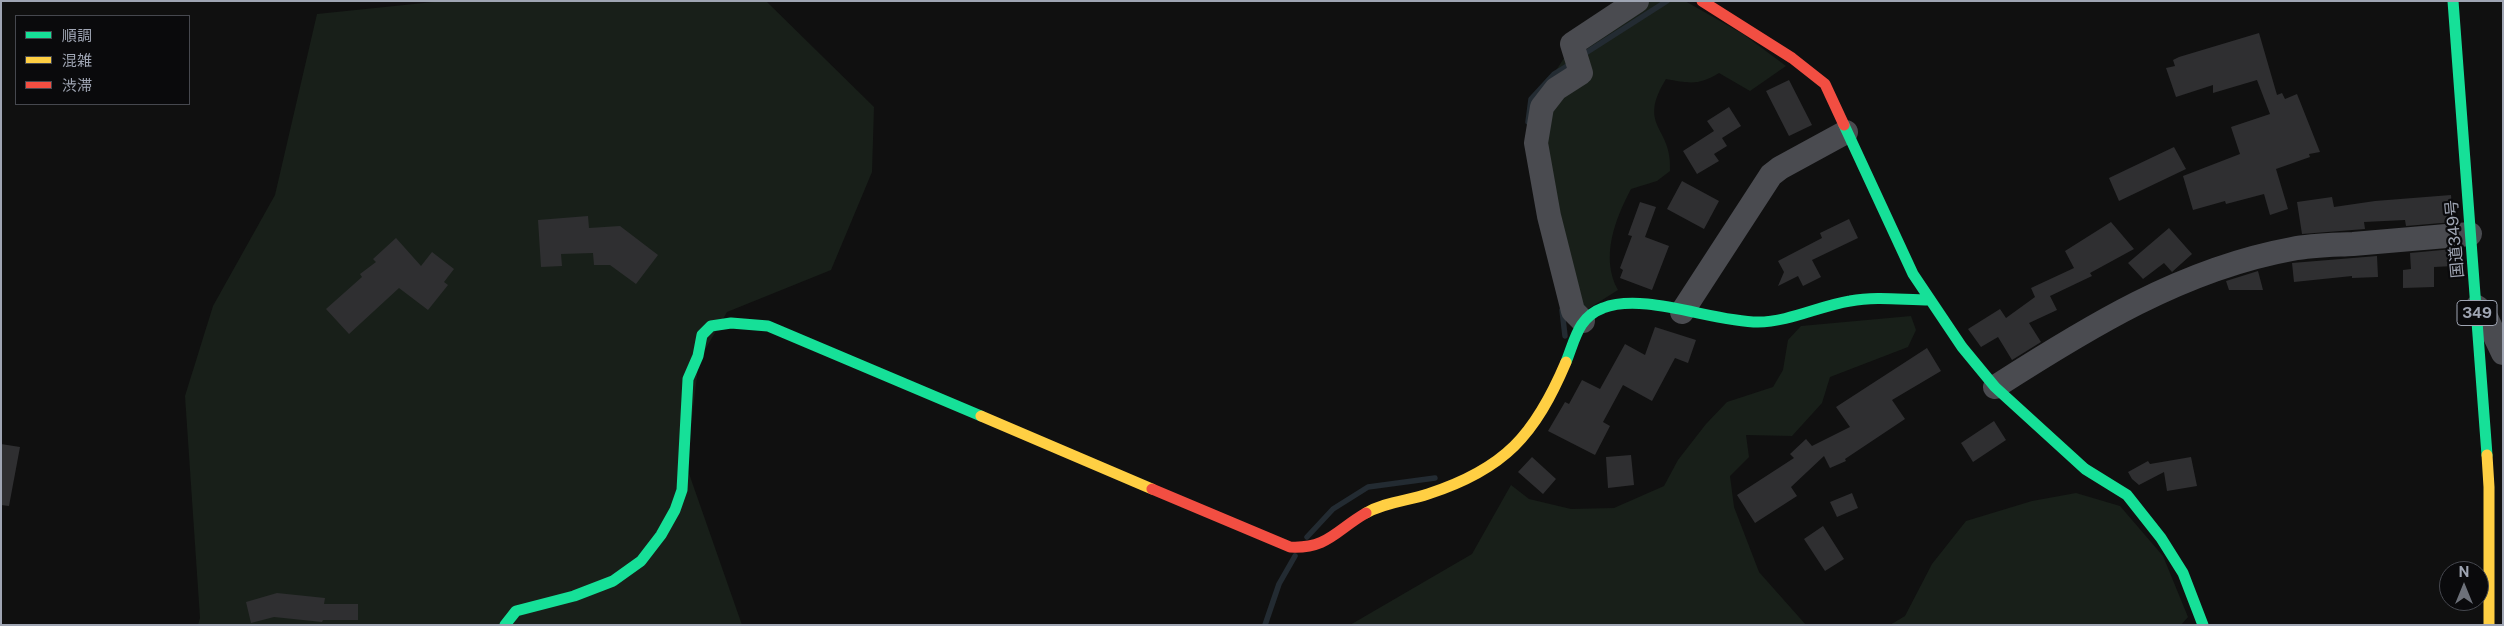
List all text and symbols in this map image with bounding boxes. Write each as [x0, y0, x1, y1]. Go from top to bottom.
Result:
legend [15, 15, 190, 105]
text: 順調 [62, 27, 92, 44]
text: 混雑 [62, 52, 92, 69]
text: 渋滞 [62, 77, 92, 94]
street label: 国道349号 [2442, 199, 2468, 279]
road number: 349 [2457, 300, 2497, 326]
north arrow [2439, 561, 2489, 611]
text: N [2459, 564, 2469, 580]

